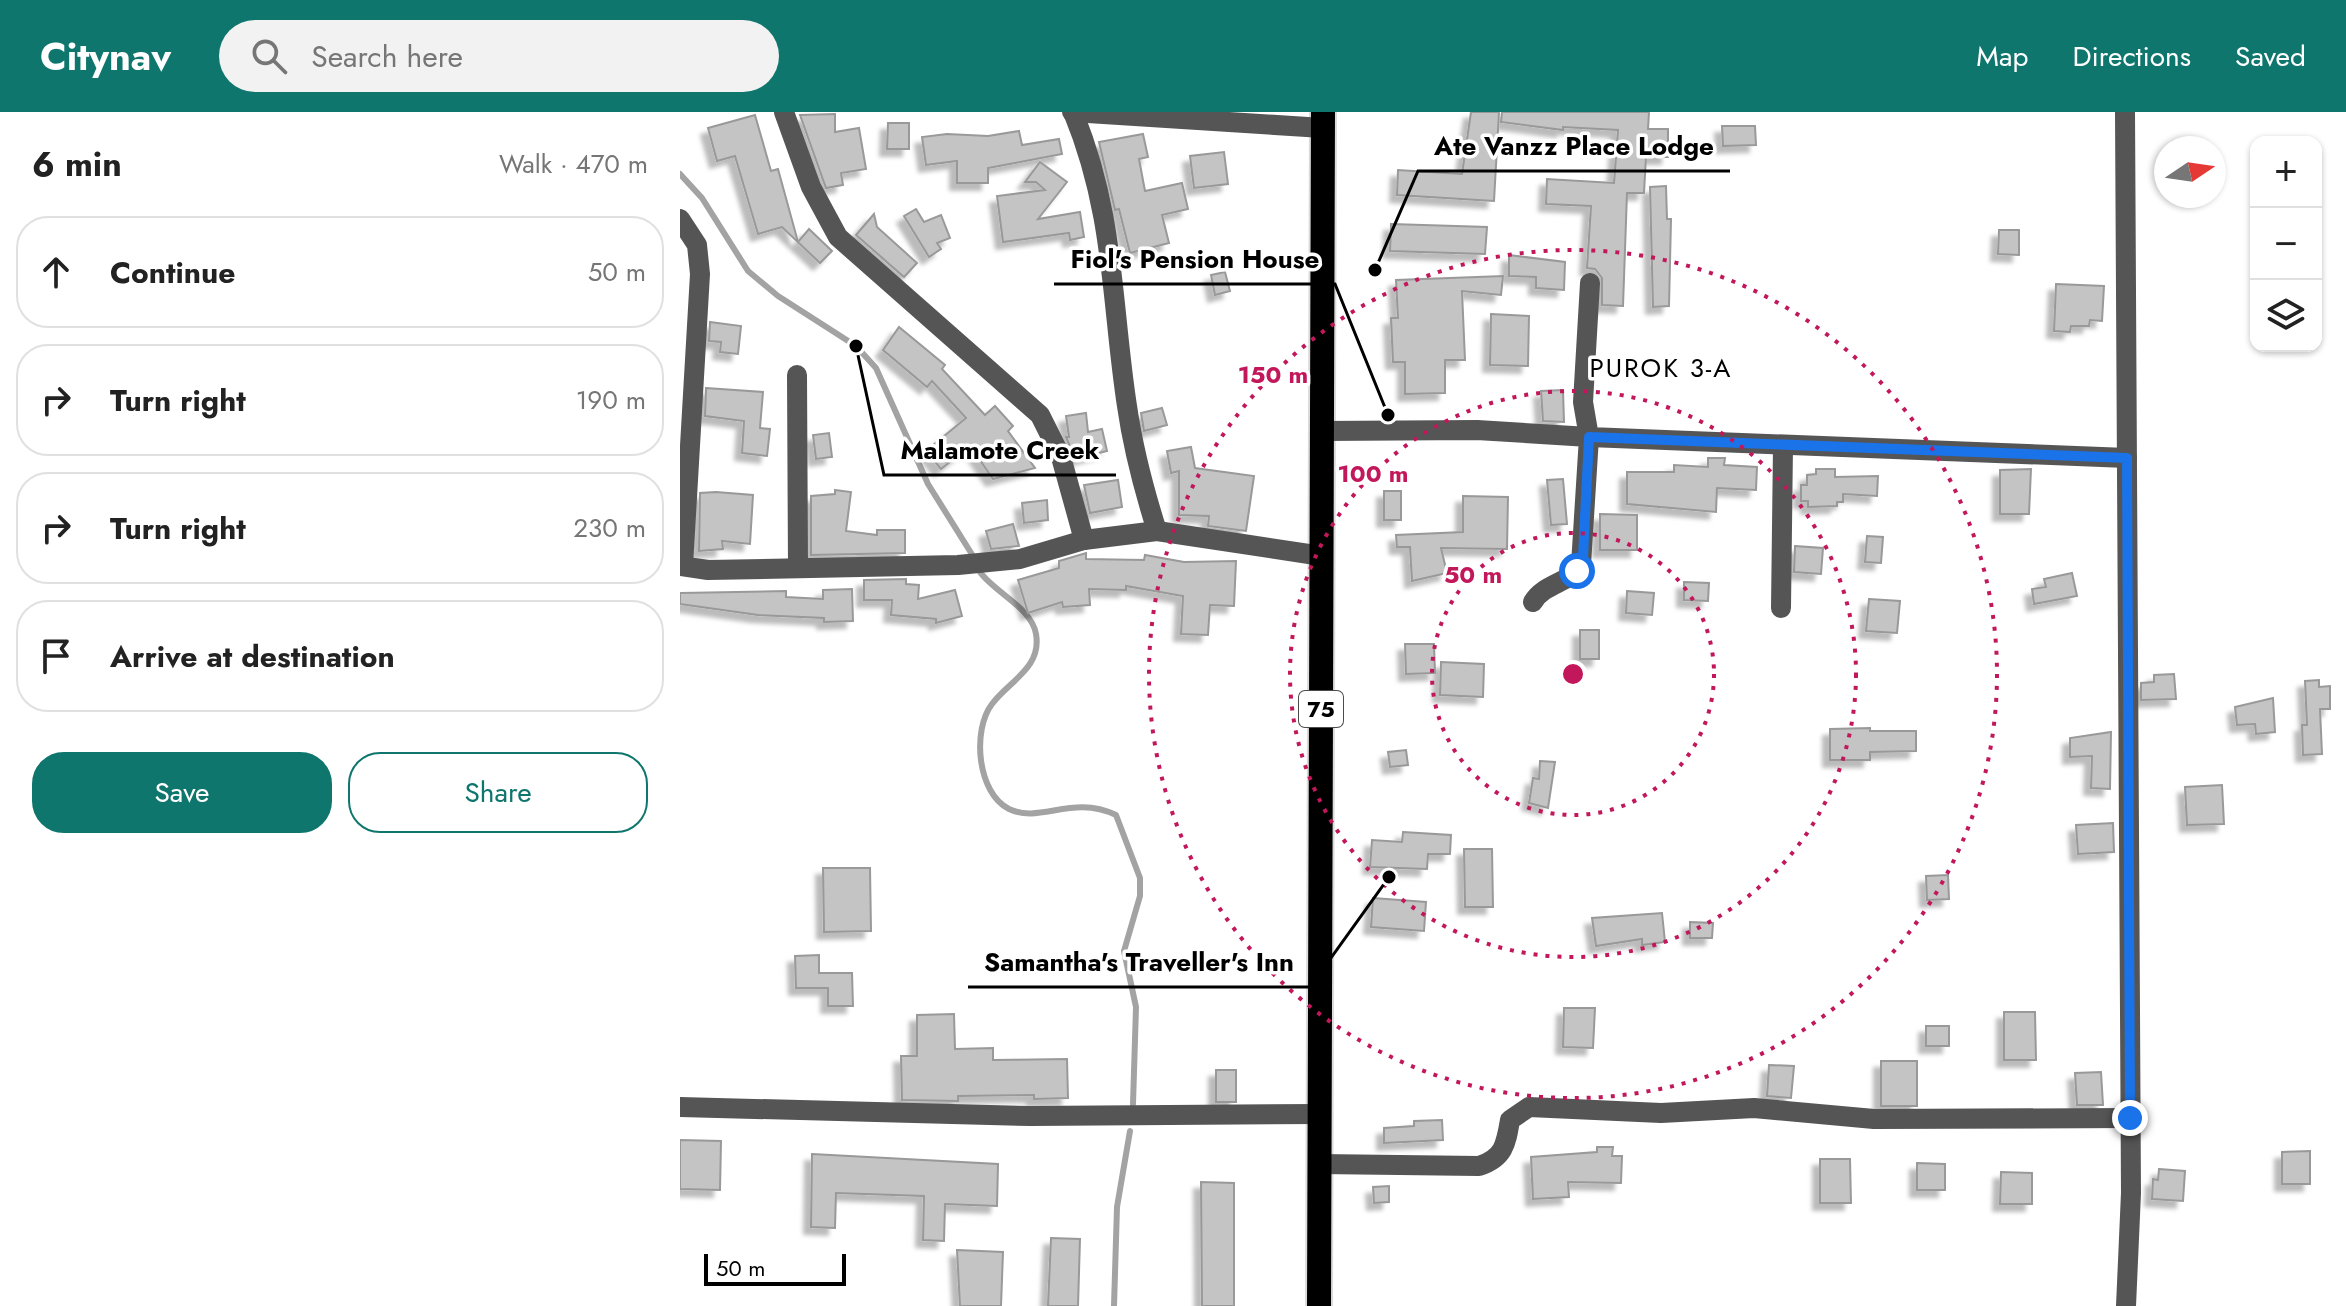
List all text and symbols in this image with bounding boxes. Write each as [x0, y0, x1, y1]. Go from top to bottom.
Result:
search box [219, 20, 779, 92]
text: Citynav [40, 29, 171, 84]
icon: search [247, 34, 291, 78]
text: Search here [311, 35, 463, 78]
text: Map [1976, 36, 2028, 77]
text: Directions [2072, 36, 2191, 77]
text: Saved [2235, 36, 2306, 77]
callout: Ate Vanzz Place Lodge [1418, 121, 1730, 171]
text: Ate Vanzz Place Lodge [1433, 127, 1714, 165]
north arrow [2154, 136, 2226, 208]
map controls [2250, 136, 2322, 352]
button: + [2250, 136, 2322, 208]
text: 6 min [32, 140, 122, 189]
text: Walk · 470 m [499, 145, 648, 183]
button: − [2250, 208, 2322, 280]
callout: Fiol's Pension House [1054, 234, 1335, 284]
text: Fiol's Pension House [1071, 240, 1320, 278]
icon: ahead [34, 250, 78, 294]
text: Continue [110, 251, 236, 294]
text: 50 m [588, 253, 646, 291]
button: layers [2250, 280, 2322, 352]
district label: PUROK 3-A [1590, 349, 1732, 387]
text: 150 m [1238, 357, 1308, 392]
icon: right [34, 378, 78, 422]
text: Turn right [110, 379, 246, 422]
text: 190 m [576, 381, 646, 419]
callout: Malamote Creek [884, 425, 1116, 475]
text: Malamote Creek [900, 431, 1100, 469]
text: 100 m [1338, 456, 1408, 491]
icon: right [34, 506, 78, 550]
text: Turn right [110, 507, 246, 550]
text: 230 m [573, 509, 646, 547]
route start [1559, 553, 1595, 589]
text: 50 m [1444, 557, 1502, 592]
icon: arrive [34, 634, 78, 678]
text: Arrive at destination [110, 635, 395, 678]
centre of rings [1559, 660, 1587, 688]
road number: 75 [1299, 691, 1343, 727]
button: Save [32, 752, 332, 833]
button: Share [348, 752, 648, 833]
callout: Samantha's Traveller's Inn [968, 937, 1310, 987]
text: Samantha's Traveller's Inn [984, 943, 1294, 981]
route end [2112, 1100, 2148, 1136]
scale bar [704, 1250, 846, 1286]
text: 50 m [716, 1252, 765, 1284]

